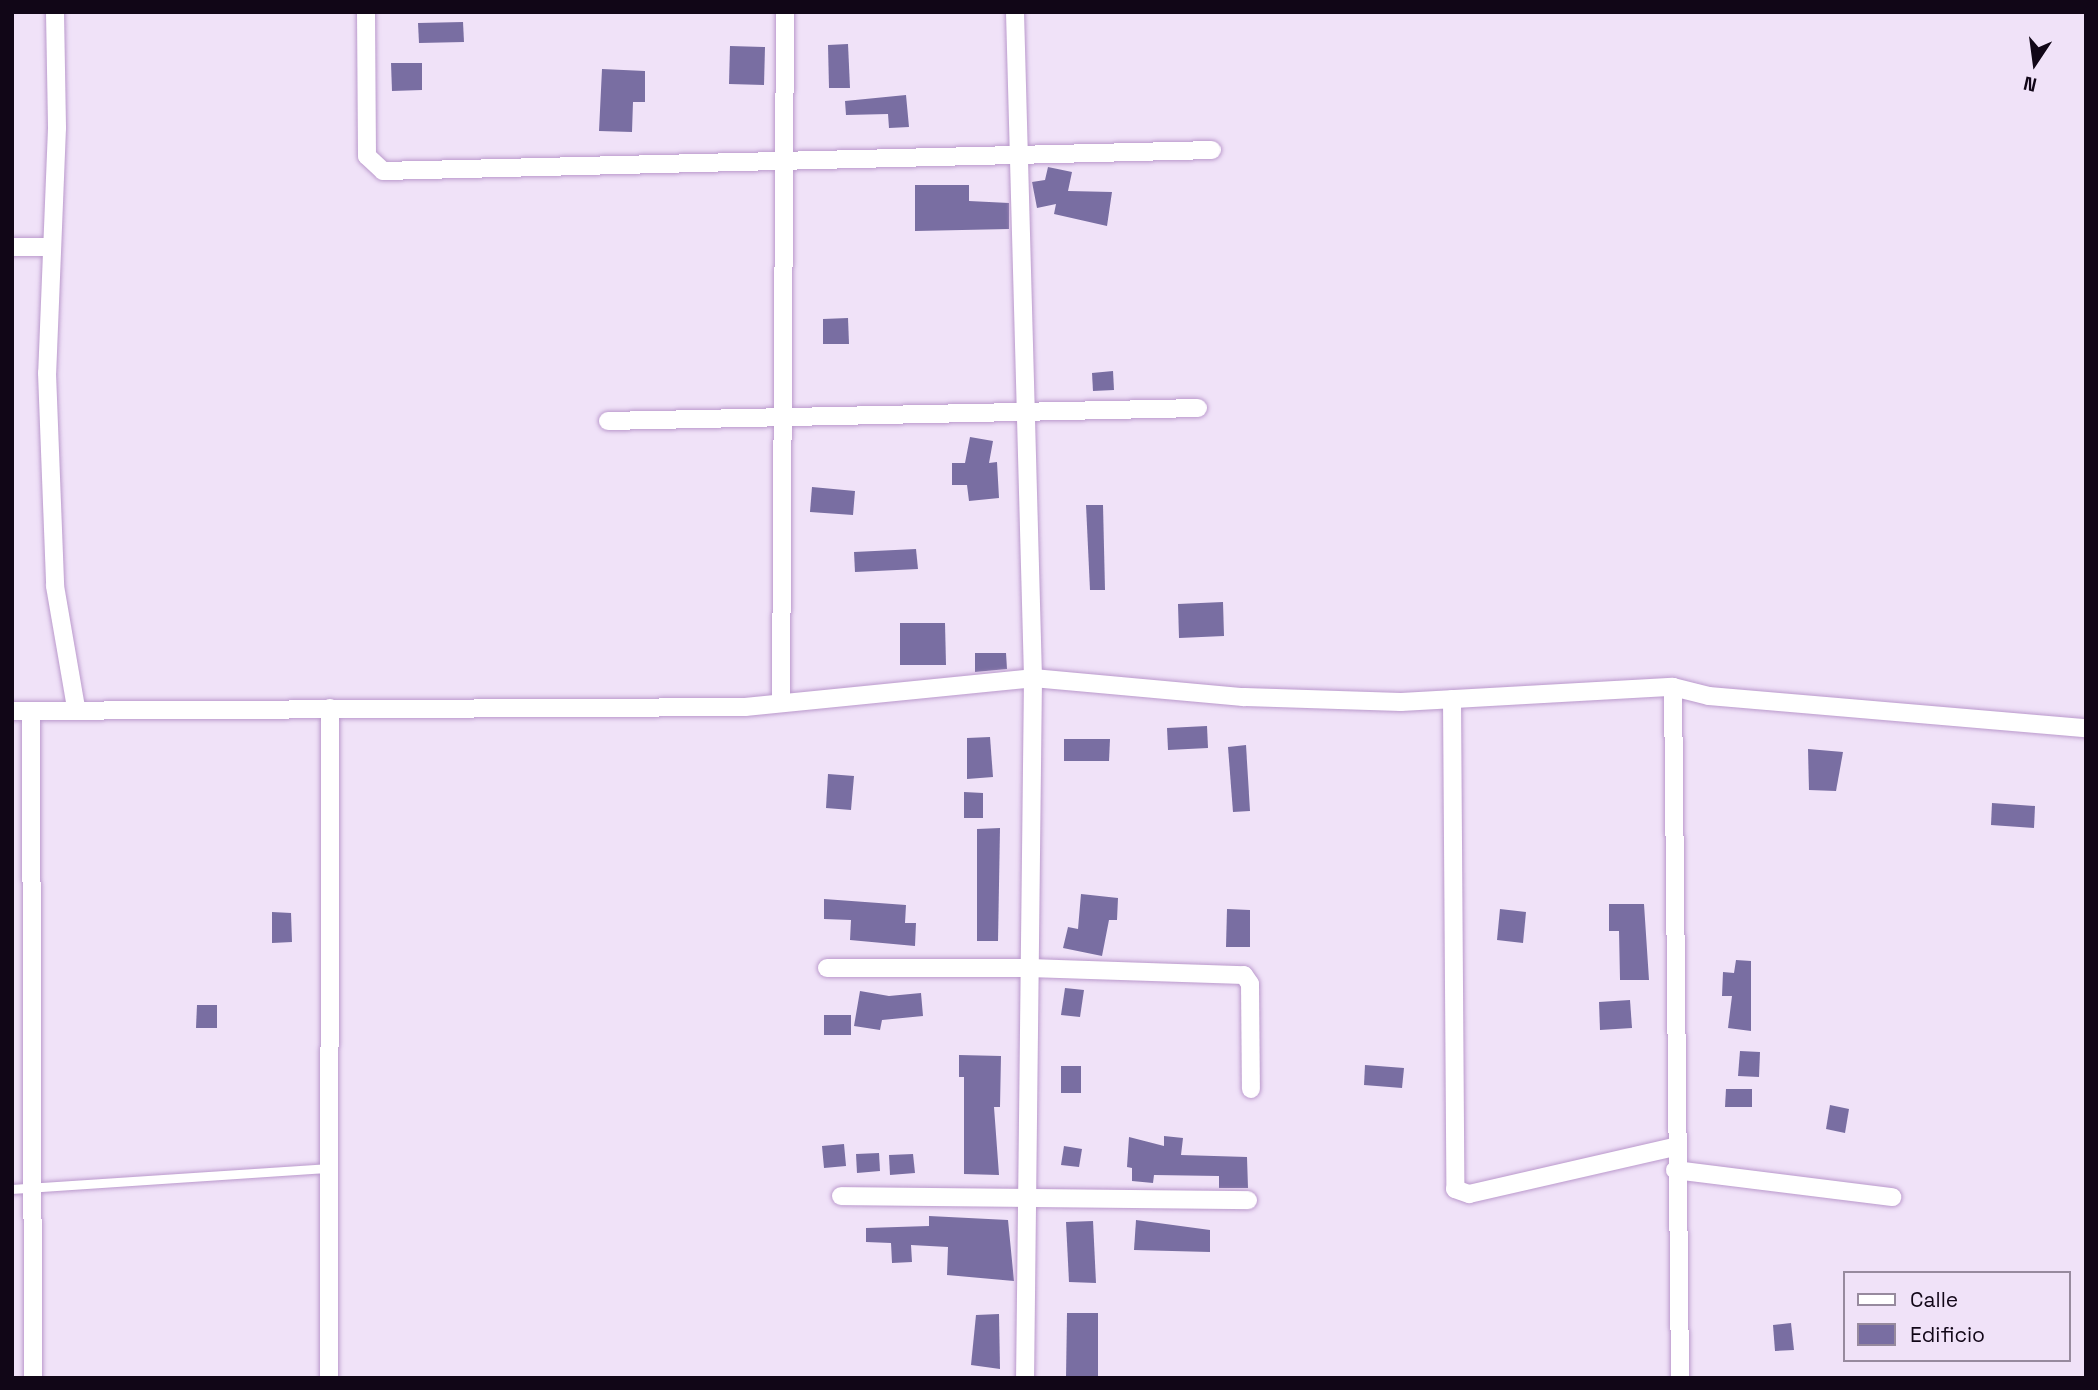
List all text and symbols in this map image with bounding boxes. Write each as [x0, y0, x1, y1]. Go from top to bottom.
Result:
north arrow [2000, 28, 2070, 98]
text: N [2021, 70, 2039, 98]
legend [1842, 1271, 2070, 1362]
text: Calle [1910, 1286, 1958, 1313]
text: Edificio [1910, 1321, 1985, 1348]

